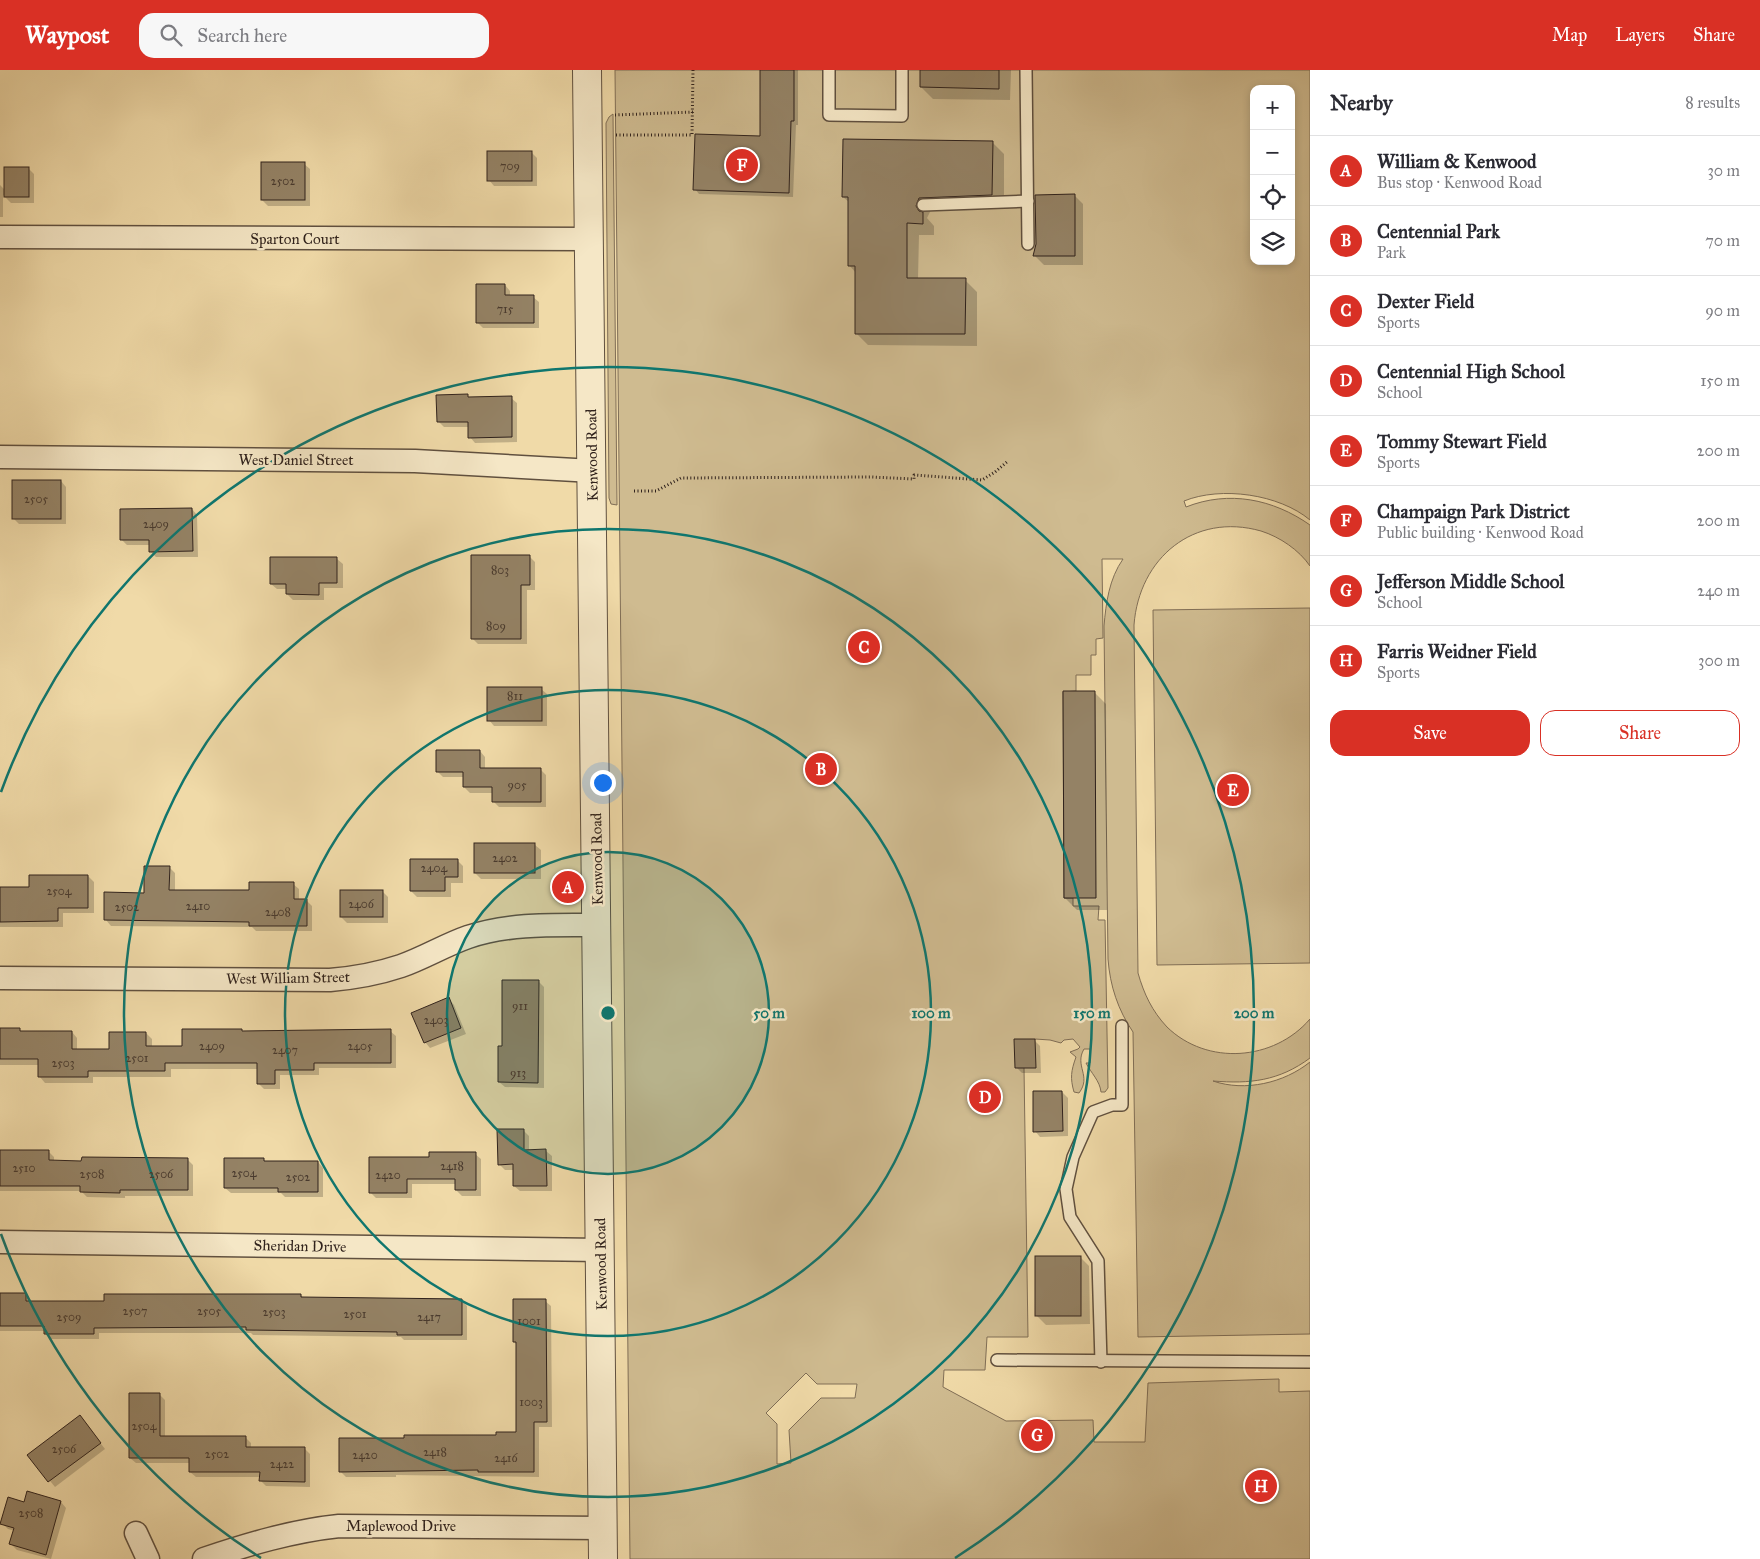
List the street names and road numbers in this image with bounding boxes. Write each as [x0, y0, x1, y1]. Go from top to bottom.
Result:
street label: Sparton Court [250, 230, 340, 248]
street label: Kenwood Road [582, 408, 602, 501]
street label: West Daniel Street [238, 451, 354, 469]
street label: Kenwood Road [587, 812, 607, 905]
street label: West William Street [226, 968, 351, 988]
street label: Kenwood Road [591, 1217, 611, 1310]
street label: Sheridan Drive [253, 1236, 347, 1256]
street label: Maplewood Drive [346, 1517, 456, 1535]

